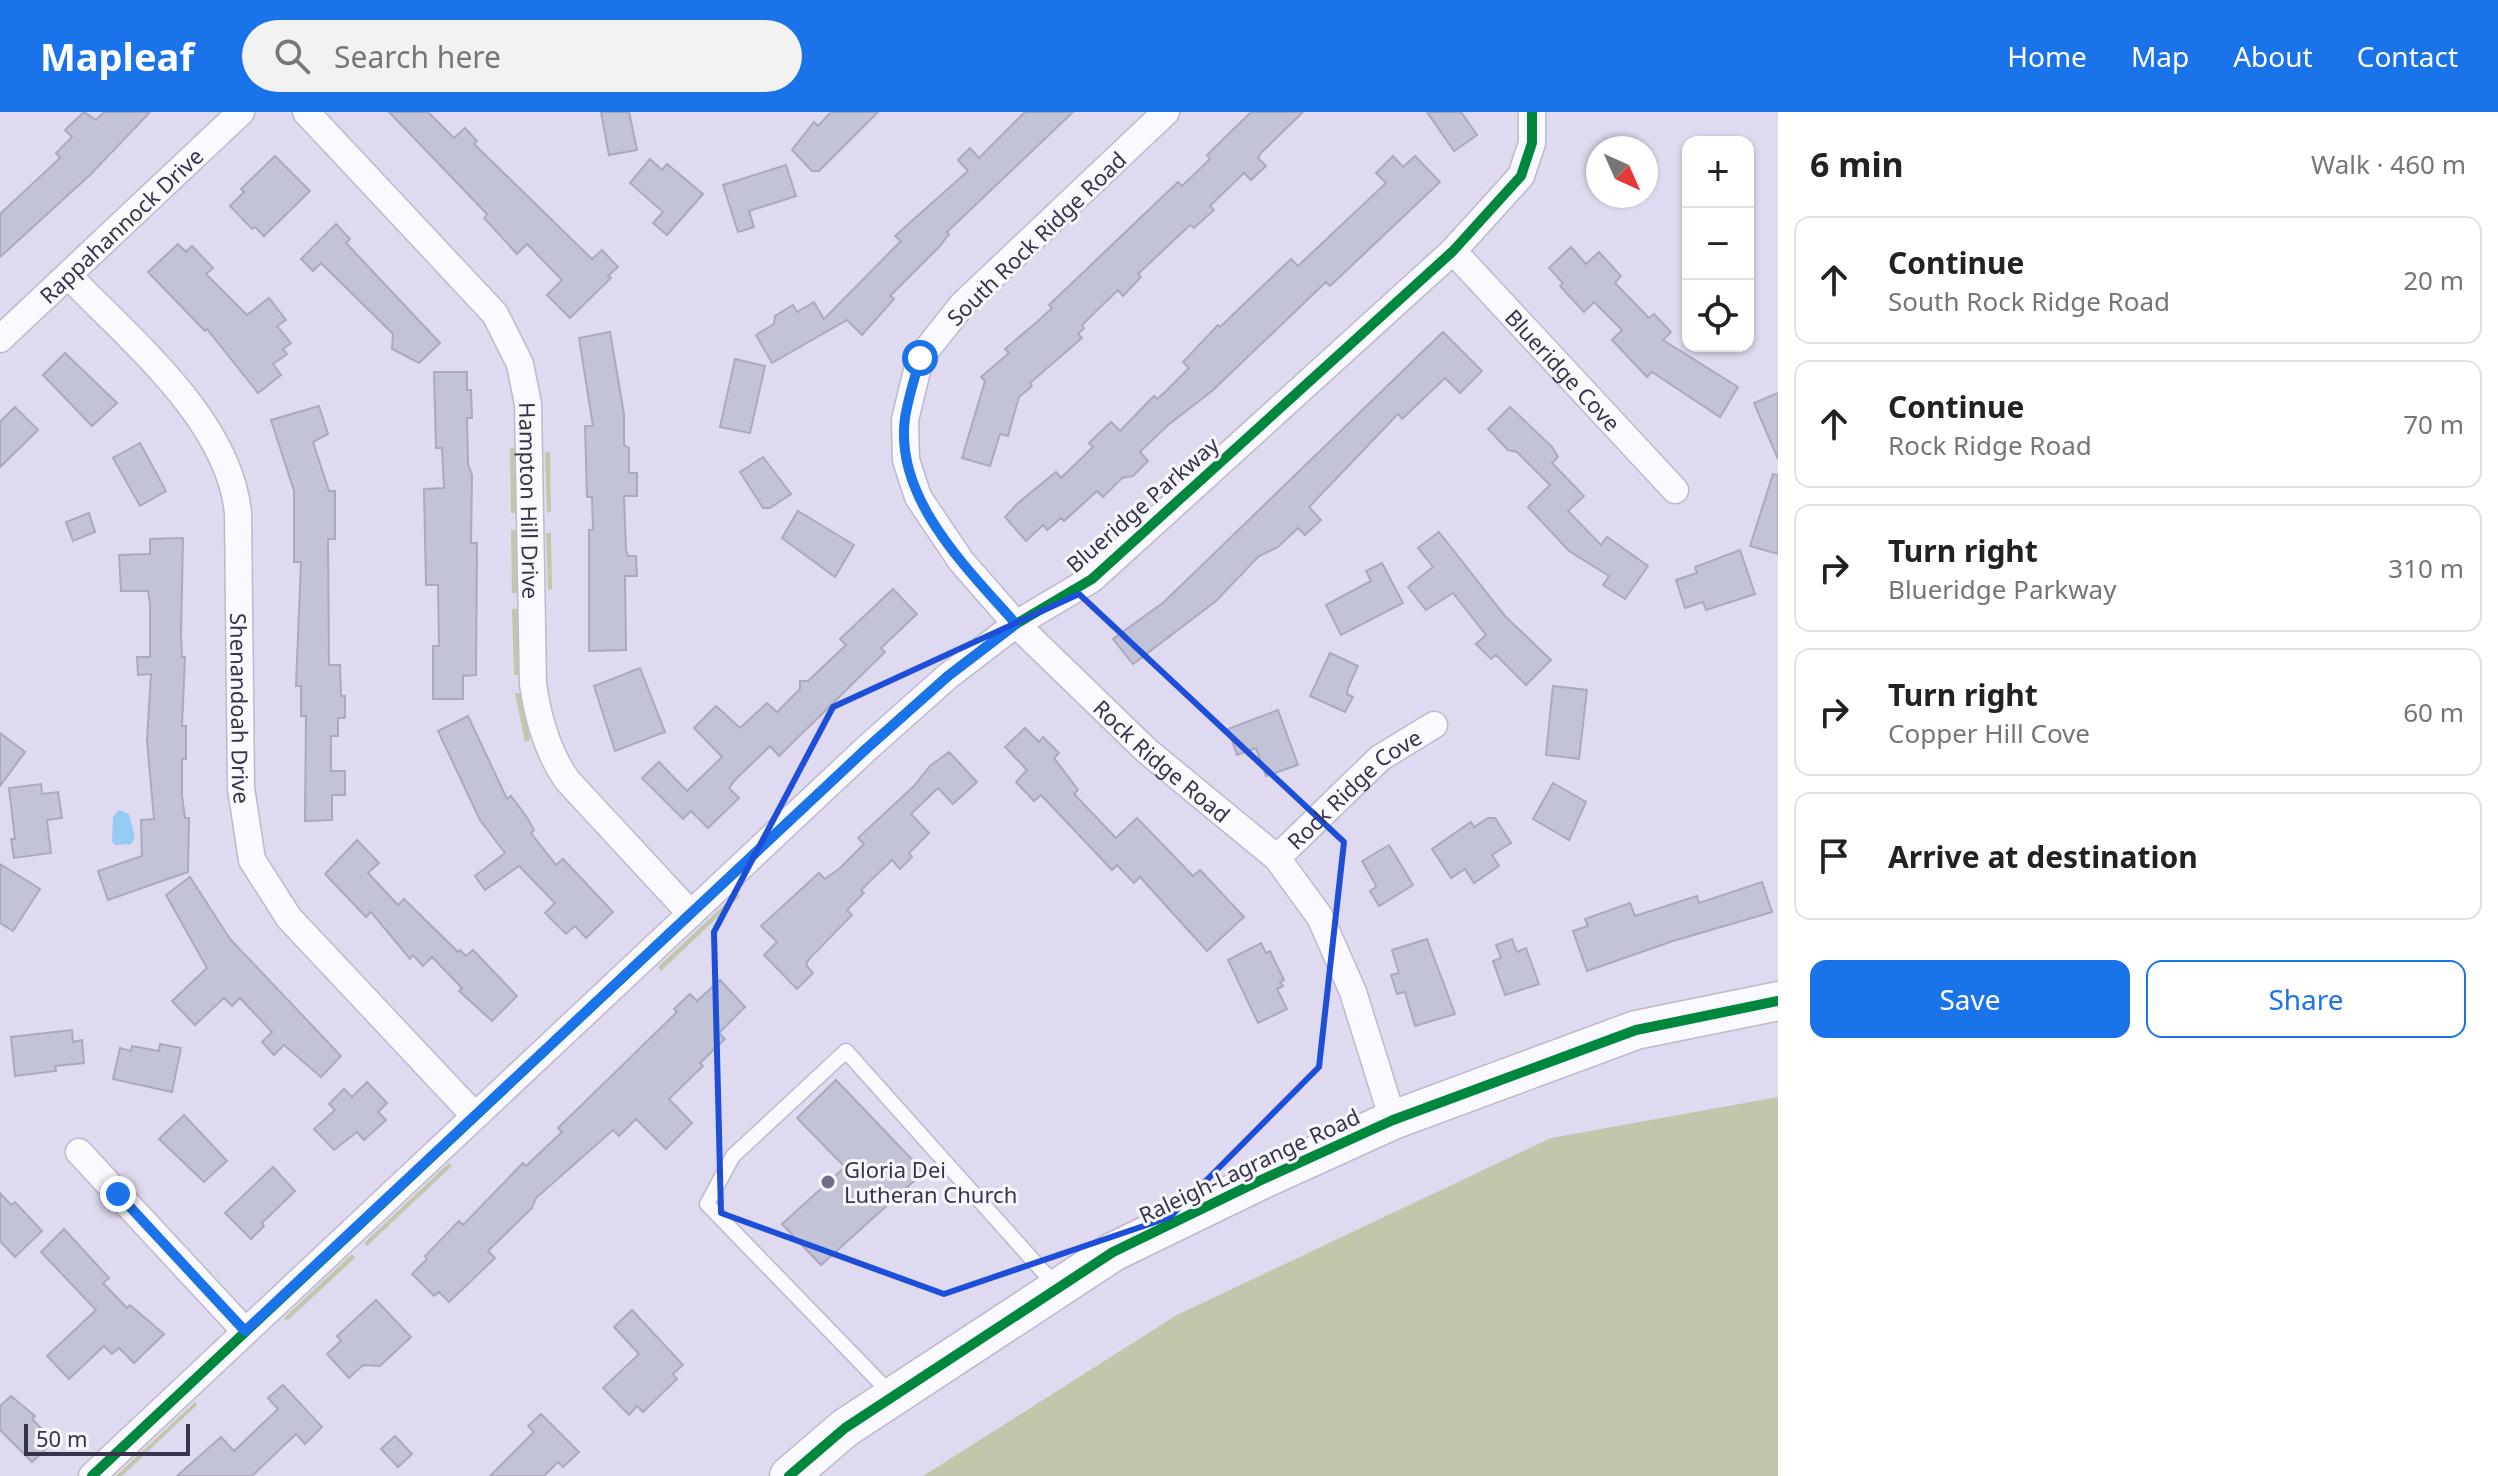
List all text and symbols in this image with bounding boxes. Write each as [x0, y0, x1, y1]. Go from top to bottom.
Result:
search box [242, 20, 802, 92]
text: Mapleaf [40, 30, 194, 82]
icon: search [270, 34, 314, 78]
text: Search here [334, 36, 501, 77]
text: Home [2007, 37, 2087, 75]
text: Map [2131, 37, 2189, 75]
text: About [2233, 37, 2313, 75]
text: Contact [2357, 37, 2458, 75]
north arrow [1586, 136, 1658, 208]
map controls [1682, 136, 1754, 352]
button: + [1682, 136, 1754, 208]
street label: Rappahannock Drive [33, 141, 209, 310]
text: 6 min [1810, 141, 1904, 187]
street label: South Rock Ridge Road [940, 144, 1132, 332]
text: Walk · 460 m [2311, 146, 2466, 182]
button: − [1682, 208, 1754, 280]
text: Continue [1888, 242, 2024, 283]
icon: ahead [1812, 258, 1856, 302]
text: 20 m [2403, 262, 2464, 298]
button: locate [1682, 280, 1754, 352]
text: South Rock Ridge Road [1888, 283, 2170, 319]
street label: Blueridge Cove [1499, 302, 1627, 437]
route start [902, 340, 938, 376]
text: Continue [1888, 386, 2024, 427]
street label: Hampton Hill Drive [513, 402, 546, 599]
icon: ahead [1812, 402, 1856, 446]
text: 70 m [2403, 406, 2464, 442]
text: Rock Ridge Road [1888, 427, 2092, 463]
street label: Blueridge Parkway [1059, 429, 1225, 579]
text: Turn right [1888, 530, 2038, 571]
icon: right [1812, 546, 1856, 590]
text: 310 m [2388, 550, 2464, 586]
text: Blueridge Parkway [1888, 571, 2116, 607]
street label: Shenandoah Drive [224, 613, 258, 806]
text: Turn right [1888, 674, 2038, 715]
icon: right [1812, 690, 1856, 734]
street label: Rock Ridge Road [1087, 692, 1237, 829]
text: 60 m [2403, 694, 2464, 730]
text: Copper Hill Cove [1888, 715, 2090, 751]
street label: Rock Ridge Cove [1280, 721, 1427, 856]
icon: arrive [1812, 834, 1856, 878]
text: Arrive at destination [1888, 836, 2198, 877]
button: Save [1810, 960, 2130, 1038]
button: Share [2146, 960, 2466, 1038]
street label: Raleigh-Lagrange Road [1134, 1101, 1364, 1229]
place label: Gloria Dei Lutheran Church [844, 1154, 1017, 1209]
marker: Gloria Dei Lutheran Church [819, 1173, 837, 1191]
route end [100, 1176, 136, 1212]
scale bar [24, 1420, 190, 1456]
text: 50 m [36, 1423, 87, 1453]

